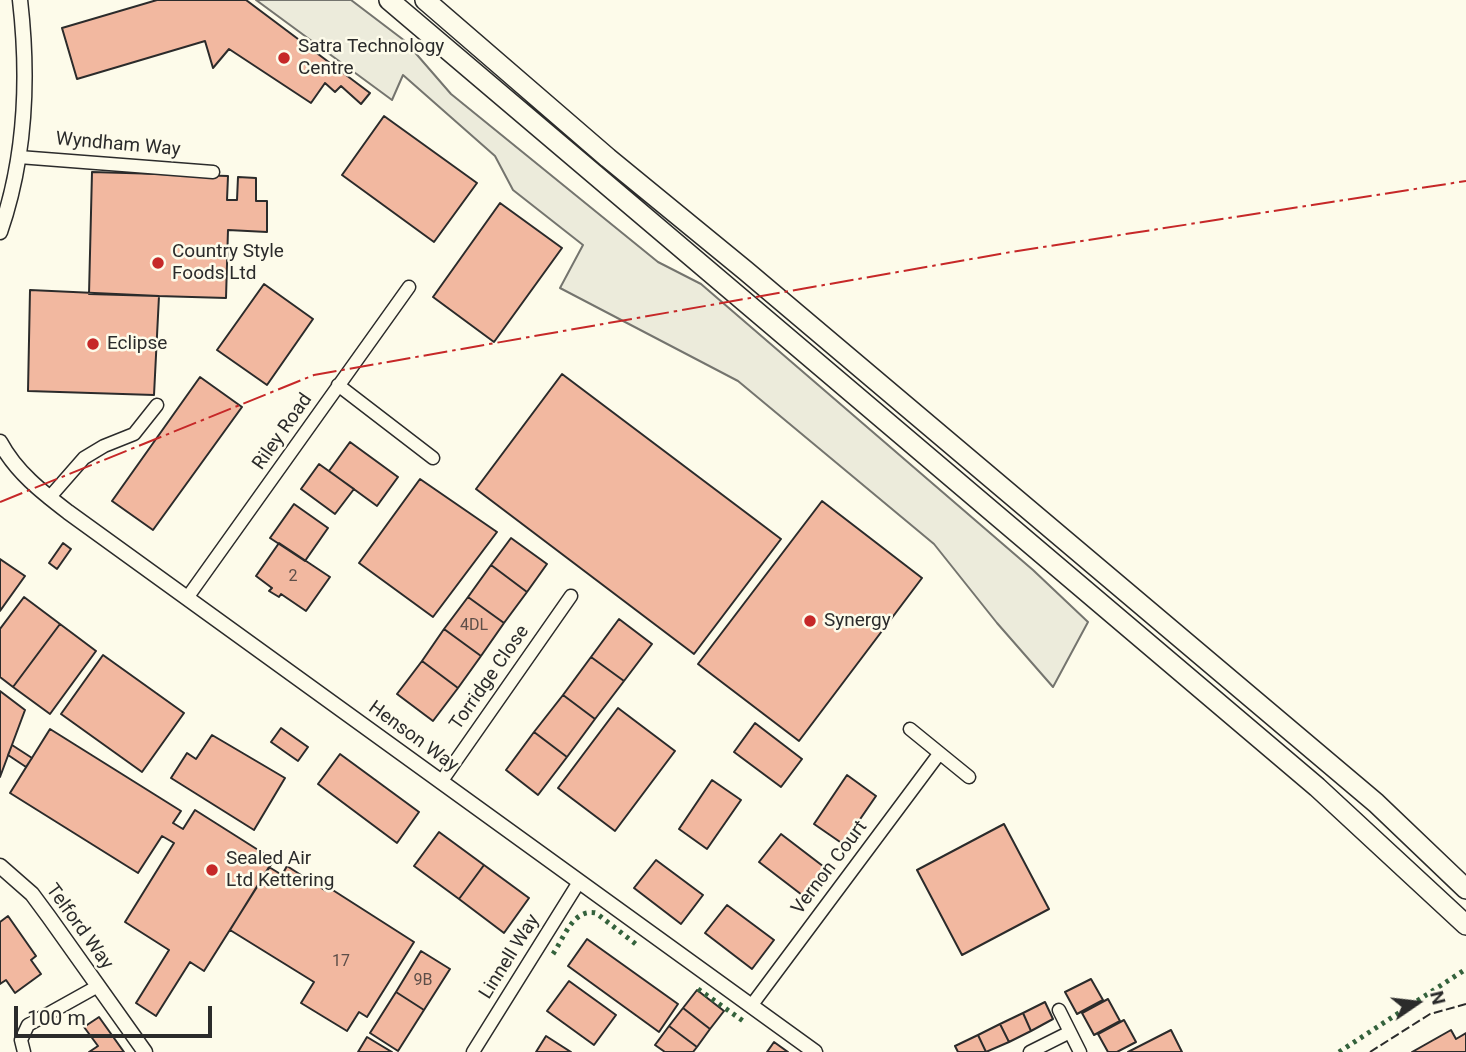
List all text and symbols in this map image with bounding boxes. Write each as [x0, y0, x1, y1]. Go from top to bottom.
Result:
place label: Satra Technology Centre [298, 36, 444, 80]
marker: Satra Technology Centre [276, 50, 292, 66]
street label: Wyndham Way [55, 128, 181, 162]
place label: Country Style Foods Ltd [172, 241, 284, 285]
marker: Country Style Foods Ltd [150, 255, 166, 271]
place label: Eclipse [107, 333, 167, 355]
marker: Eclipse [85, 336, 101, 352]
street label: Riley Road [248, 389, 318, 475]
house number: 2 [289, 567, 297, 587]
place label: Synergy [824, 610, 891, 632]
marker: Synergy [802, 613, 818, 629]
house number: 4DL [460, 616, 488, 636]
street label: Torridge Close [445, 621, 535, 735]
street label: Henson Way [364, 697, 462, 777]
street label: Vernon Court [787, 817, 873, 919]
place label: Sealed Air Ltd Kettering [226, 848, 334, 892]
marker: Sealed Air Ltd Kettering [204, 862, 220, 878]
street label: Telford Way [40, 880, 118, 974]
street label: Linnell Way [475, 910, 545, 1004]
house number: 17 [332, 952, 350, 972]
north arrow [1382, 968, 1452, 1038]
house number: 9B [414, 971, 432, 991]
text: N [1425, 989, 1451, 1007]
scale bar [18, 992, 215, 1036]
text: 100 m [27, 1006, 86, 1030]

